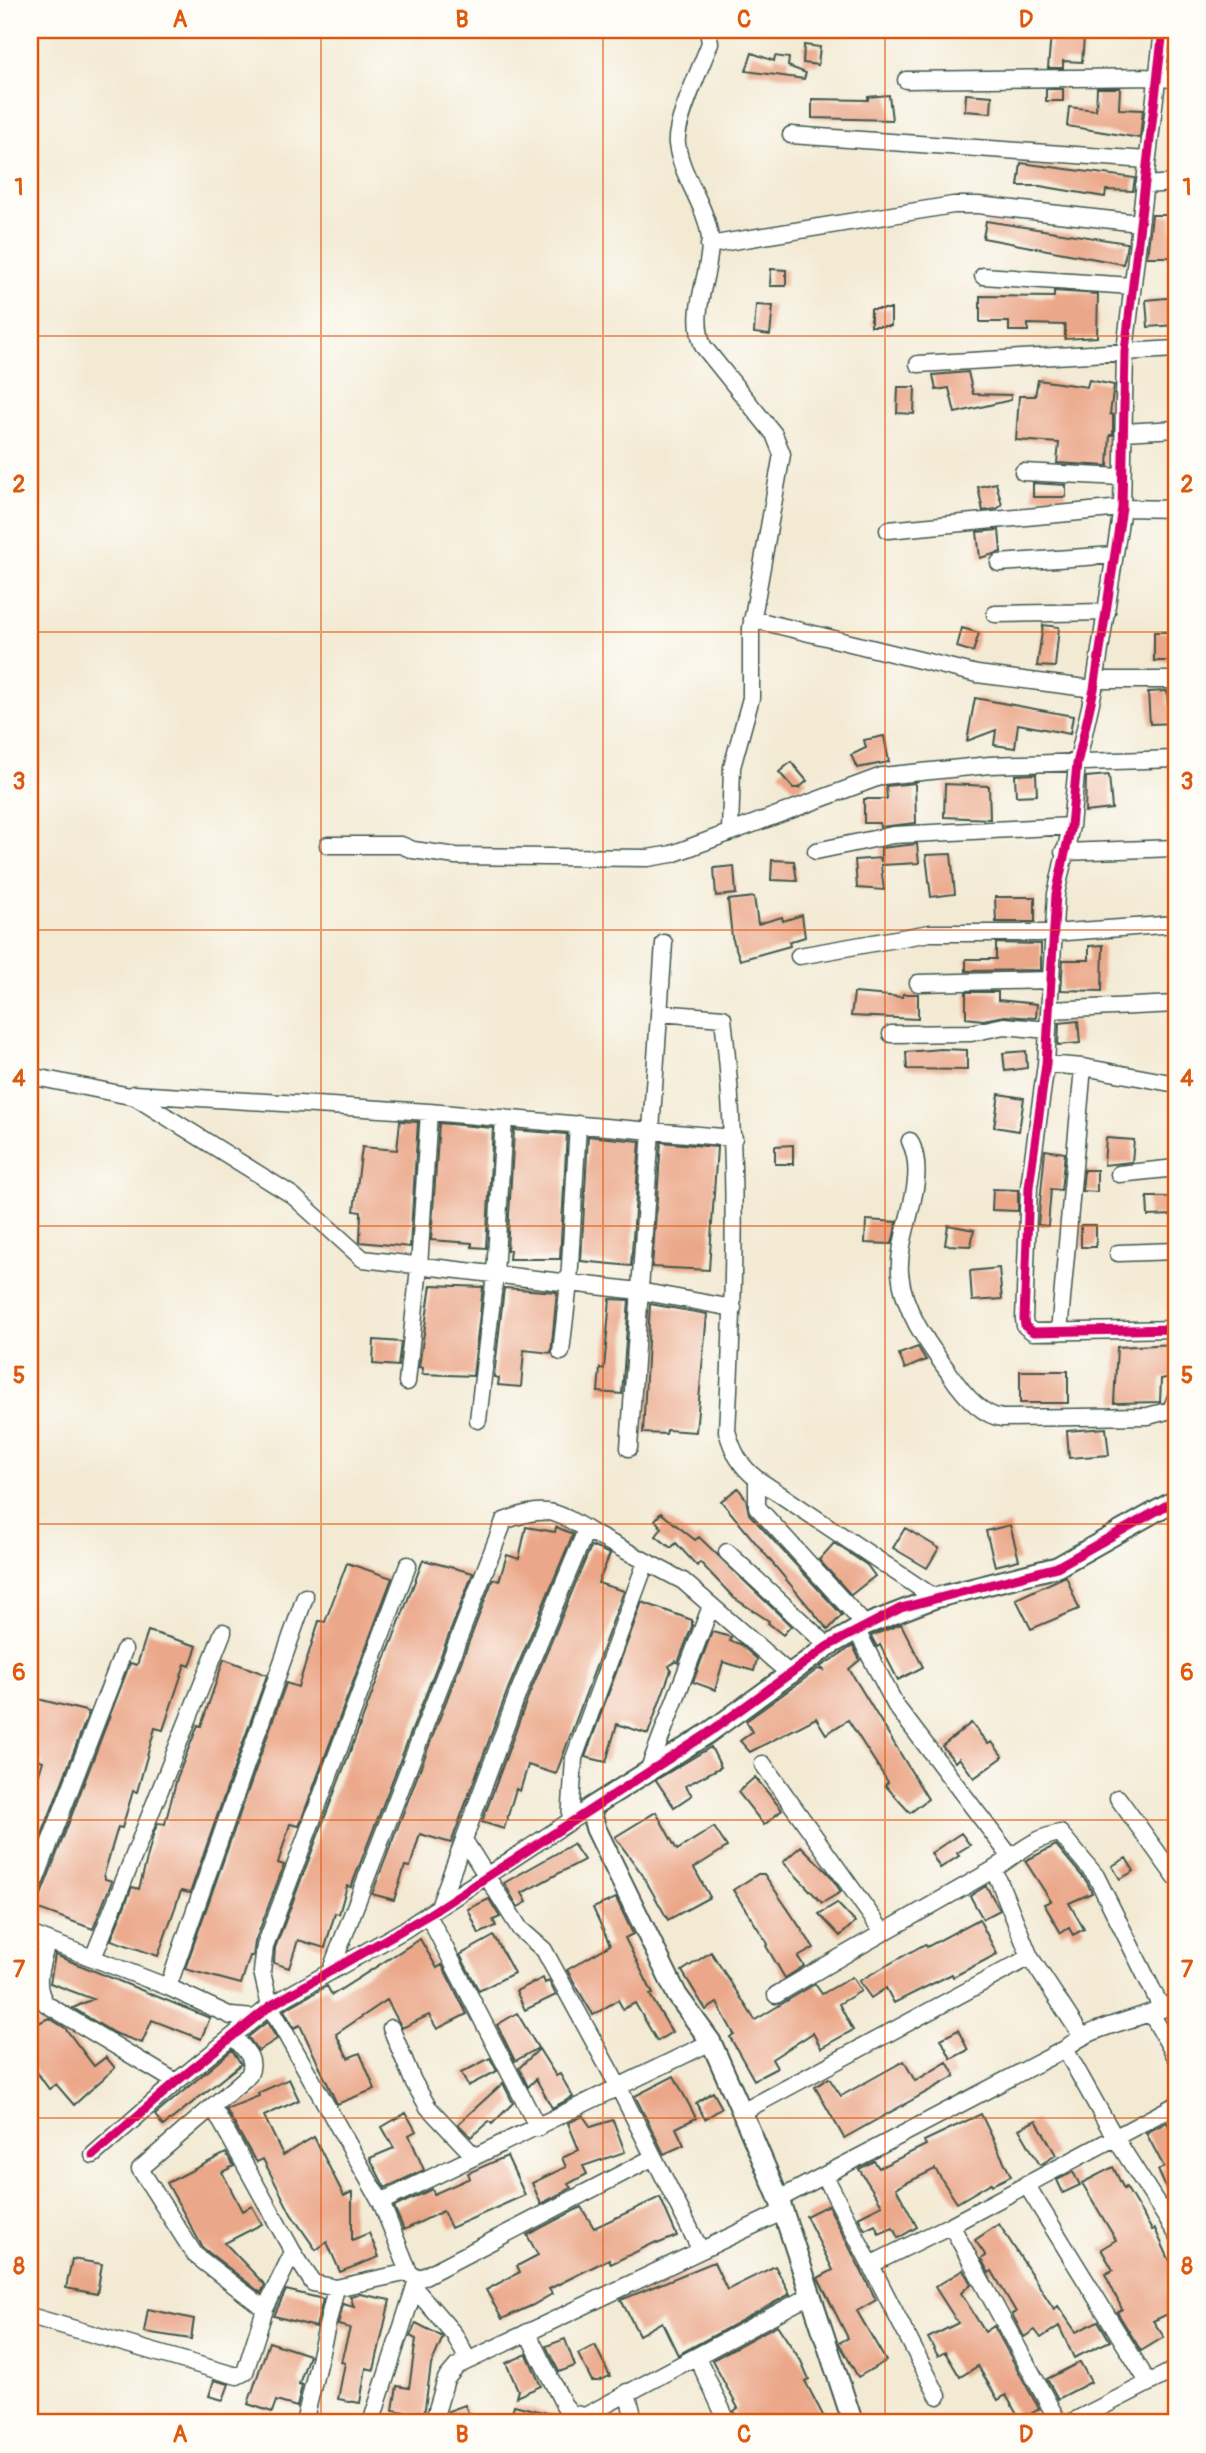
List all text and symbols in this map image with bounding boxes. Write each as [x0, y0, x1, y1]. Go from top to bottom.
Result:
text: A [173, 5, 188, 34]
text: B [455, 5, 469, 34]
text: C [737, 5, 751, 34]
text: D [1019, 5, 1033, 34]
text: 1 [15, 173, 24, 202]
text: 1 [1183, 173, 1192, 202]
text: 2 [13, 470, 26, 499]
text: 2 [1181, 470, 1194, 499]
text: 3 [13, 767, 25, 796]
text: 3 [1181, 767, 1193, 796]
text: 4 [12, 1064, 26, 1093]
text: 4 [1180, 1064, 1194, 1093]
text: 5 [13, 1361, 25, 1390]
text: 5 [1181, 1361, 1193, 1390]
text: 6 [12, 1658, 26, 1687]
text: 6 [1180, 1658, 1194, 1687]
text: 7 [13, 1955, 26, 1984]
text: 7 [1181, 1955, 1194, 1984]
text: 8 [13, 2252, 25, 2281]
text: 8 [1181, 2252, 1193, 2281]
text: A [173, 2420, 188, 2449]
text: B [455, 2420, 469, 2449]
text: C [737, 2420, 751, 2449]
text: D [1019, 2420, 1033, 2449]

